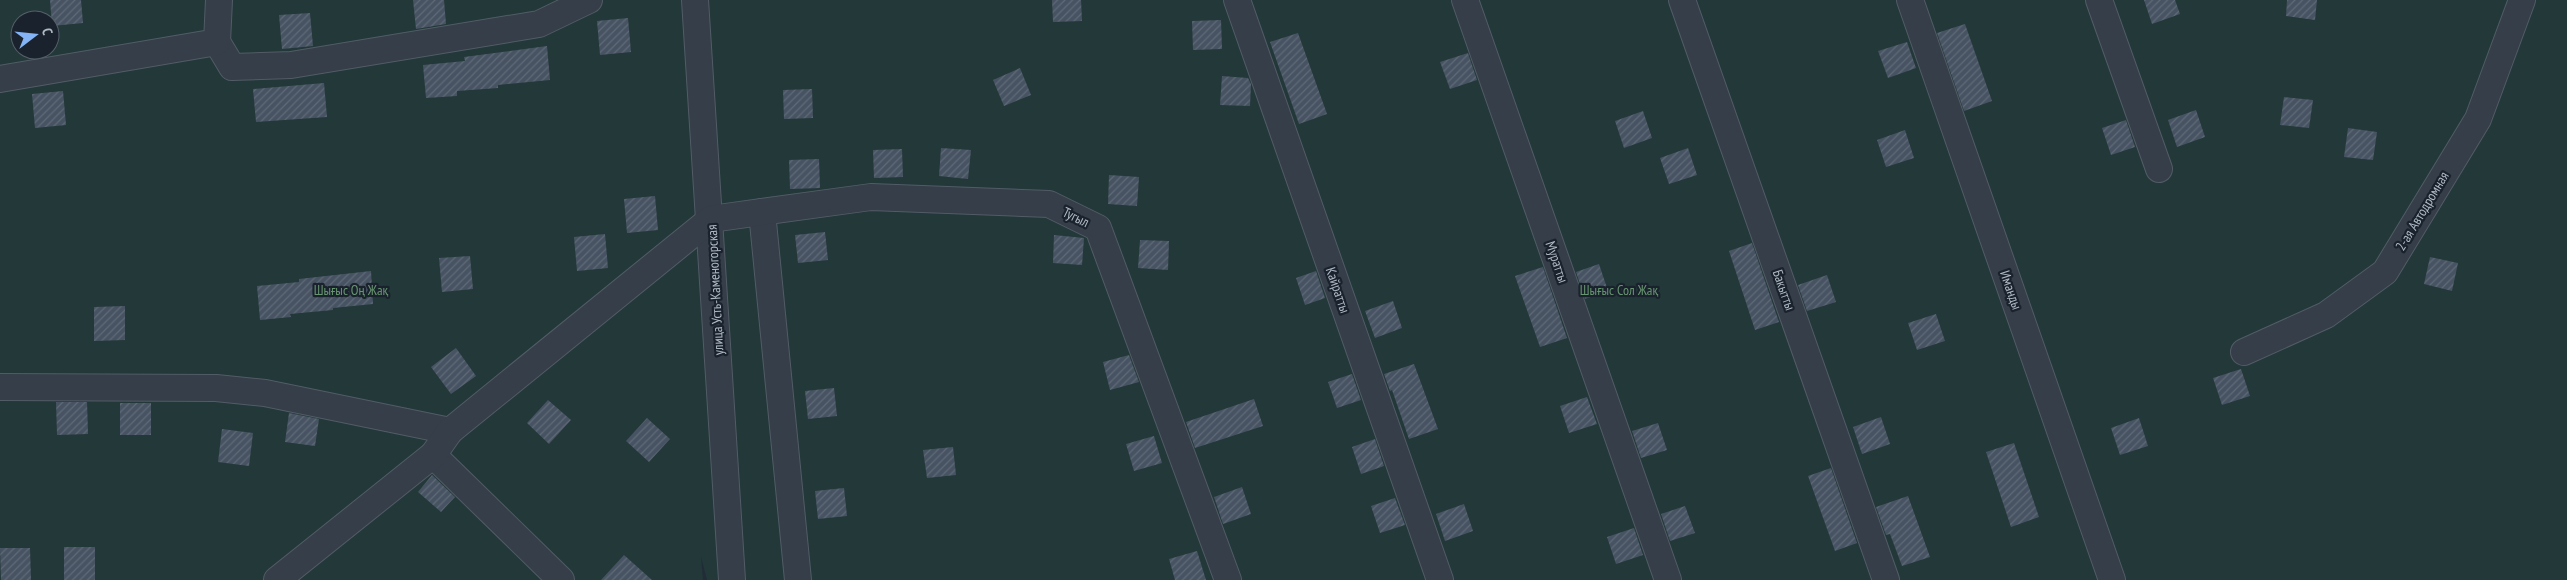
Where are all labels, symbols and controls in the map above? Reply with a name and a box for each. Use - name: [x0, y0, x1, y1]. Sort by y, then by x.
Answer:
- north arrow: [10, 10, 60, 60]
- text: С: [38, 26, 57, 38]
- street label: 2-ая Автодромная: [2391, 168, 2453, 254]
- street label: Тугыл: [1060, 203, 1092, 231]
- street label: улица Усть-Каменогорская: [703, 224, 727, 356]
- street label: Муратты: [1542, 239, 1572, 285]
- street label: Кайратты: [1322, 265, 1354, 315]
- street label: Бакытты: [1769, 267, 1799, 313]
- street label: Иманды: [1996, 268, 2026, 312]
- park label: Шығыс Оң Жақ: [314, 281, 388, 299]
- park label: Шығыс Сол Жақ: [1580, 281, 1658, 299]

